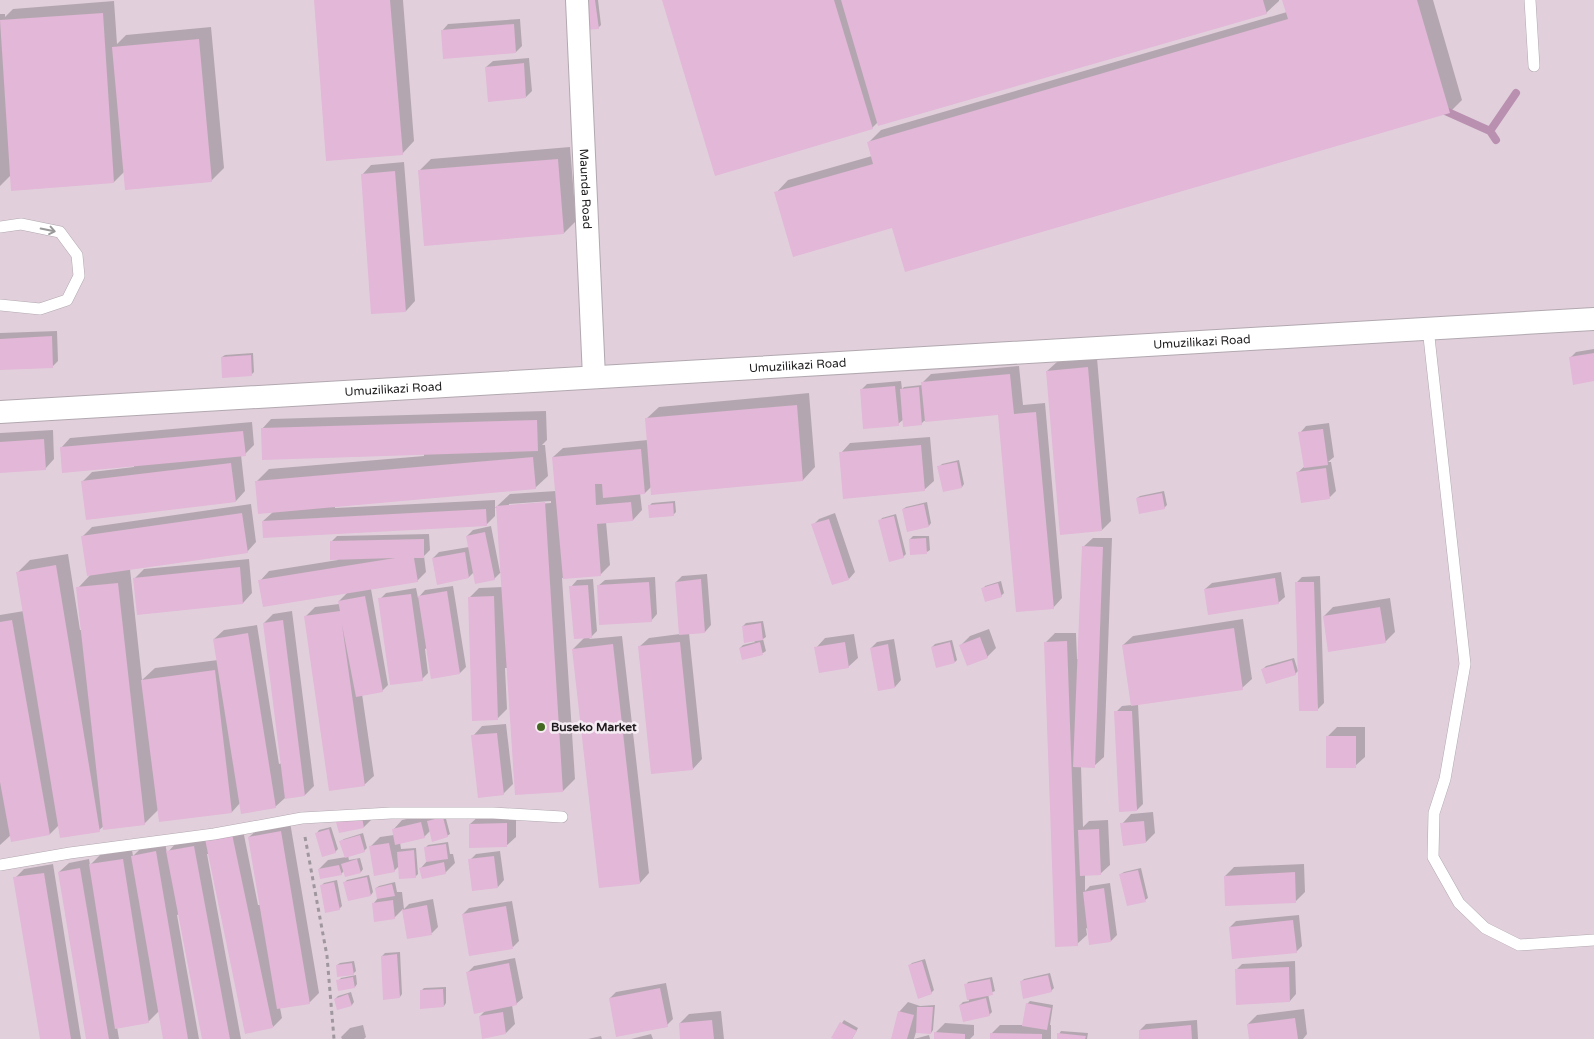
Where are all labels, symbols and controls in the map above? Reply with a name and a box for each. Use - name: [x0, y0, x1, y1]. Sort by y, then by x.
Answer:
- street label: Maunda Road: [577, 148, 594, 229]
- one-way arrow: [40, 225, 56, 235]
- street label: Umuzilikazi Road: [1153, 332, 1251, 352]
- street label: Umuzilikazi Road: [749, 356, 847, 375]
- street label: Umuzilikazi Road: [344, 379, 442, 399]
- place label: Buseko Market: [551, 720, 637, 734]
- marker: Buseko Market: [535, 721, 547, 733]

